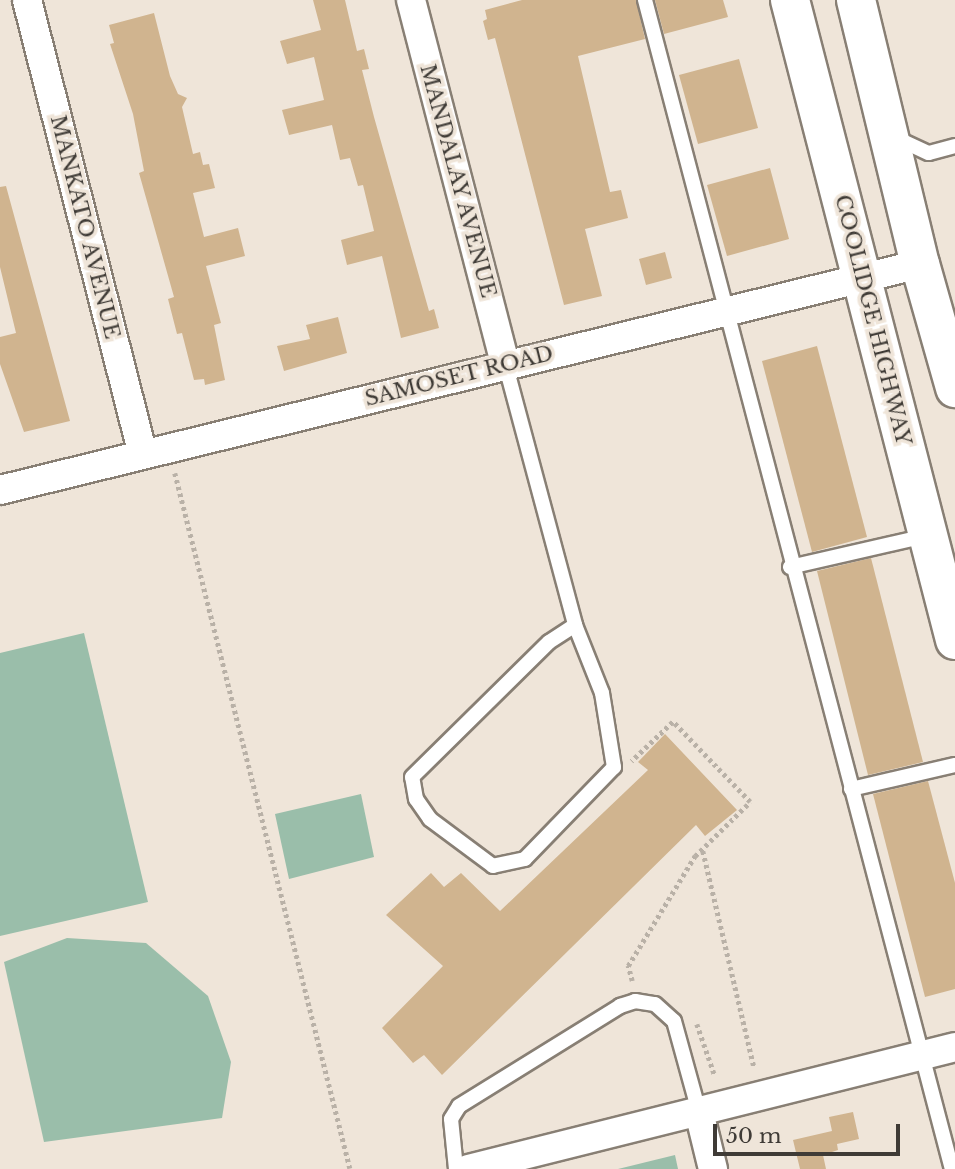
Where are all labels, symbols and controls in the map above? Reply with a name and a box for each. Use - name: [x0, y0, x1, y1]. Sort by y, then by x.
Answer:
- street label: MANDALAY AVENUE: [414, 61, 502, 301]
- street label: MANKATO AVENUE: [45, 112, 125, 342]
- street label: COOLIDGE HIGHWAY: [830, 192, 916, 448]
- street label: SAMOSET ROAD: [362, 340, 556, 412]
- scale bar: [717, 1110, 904, 1154]
- text: 50 m: [726, 1123, 781, 1149]

